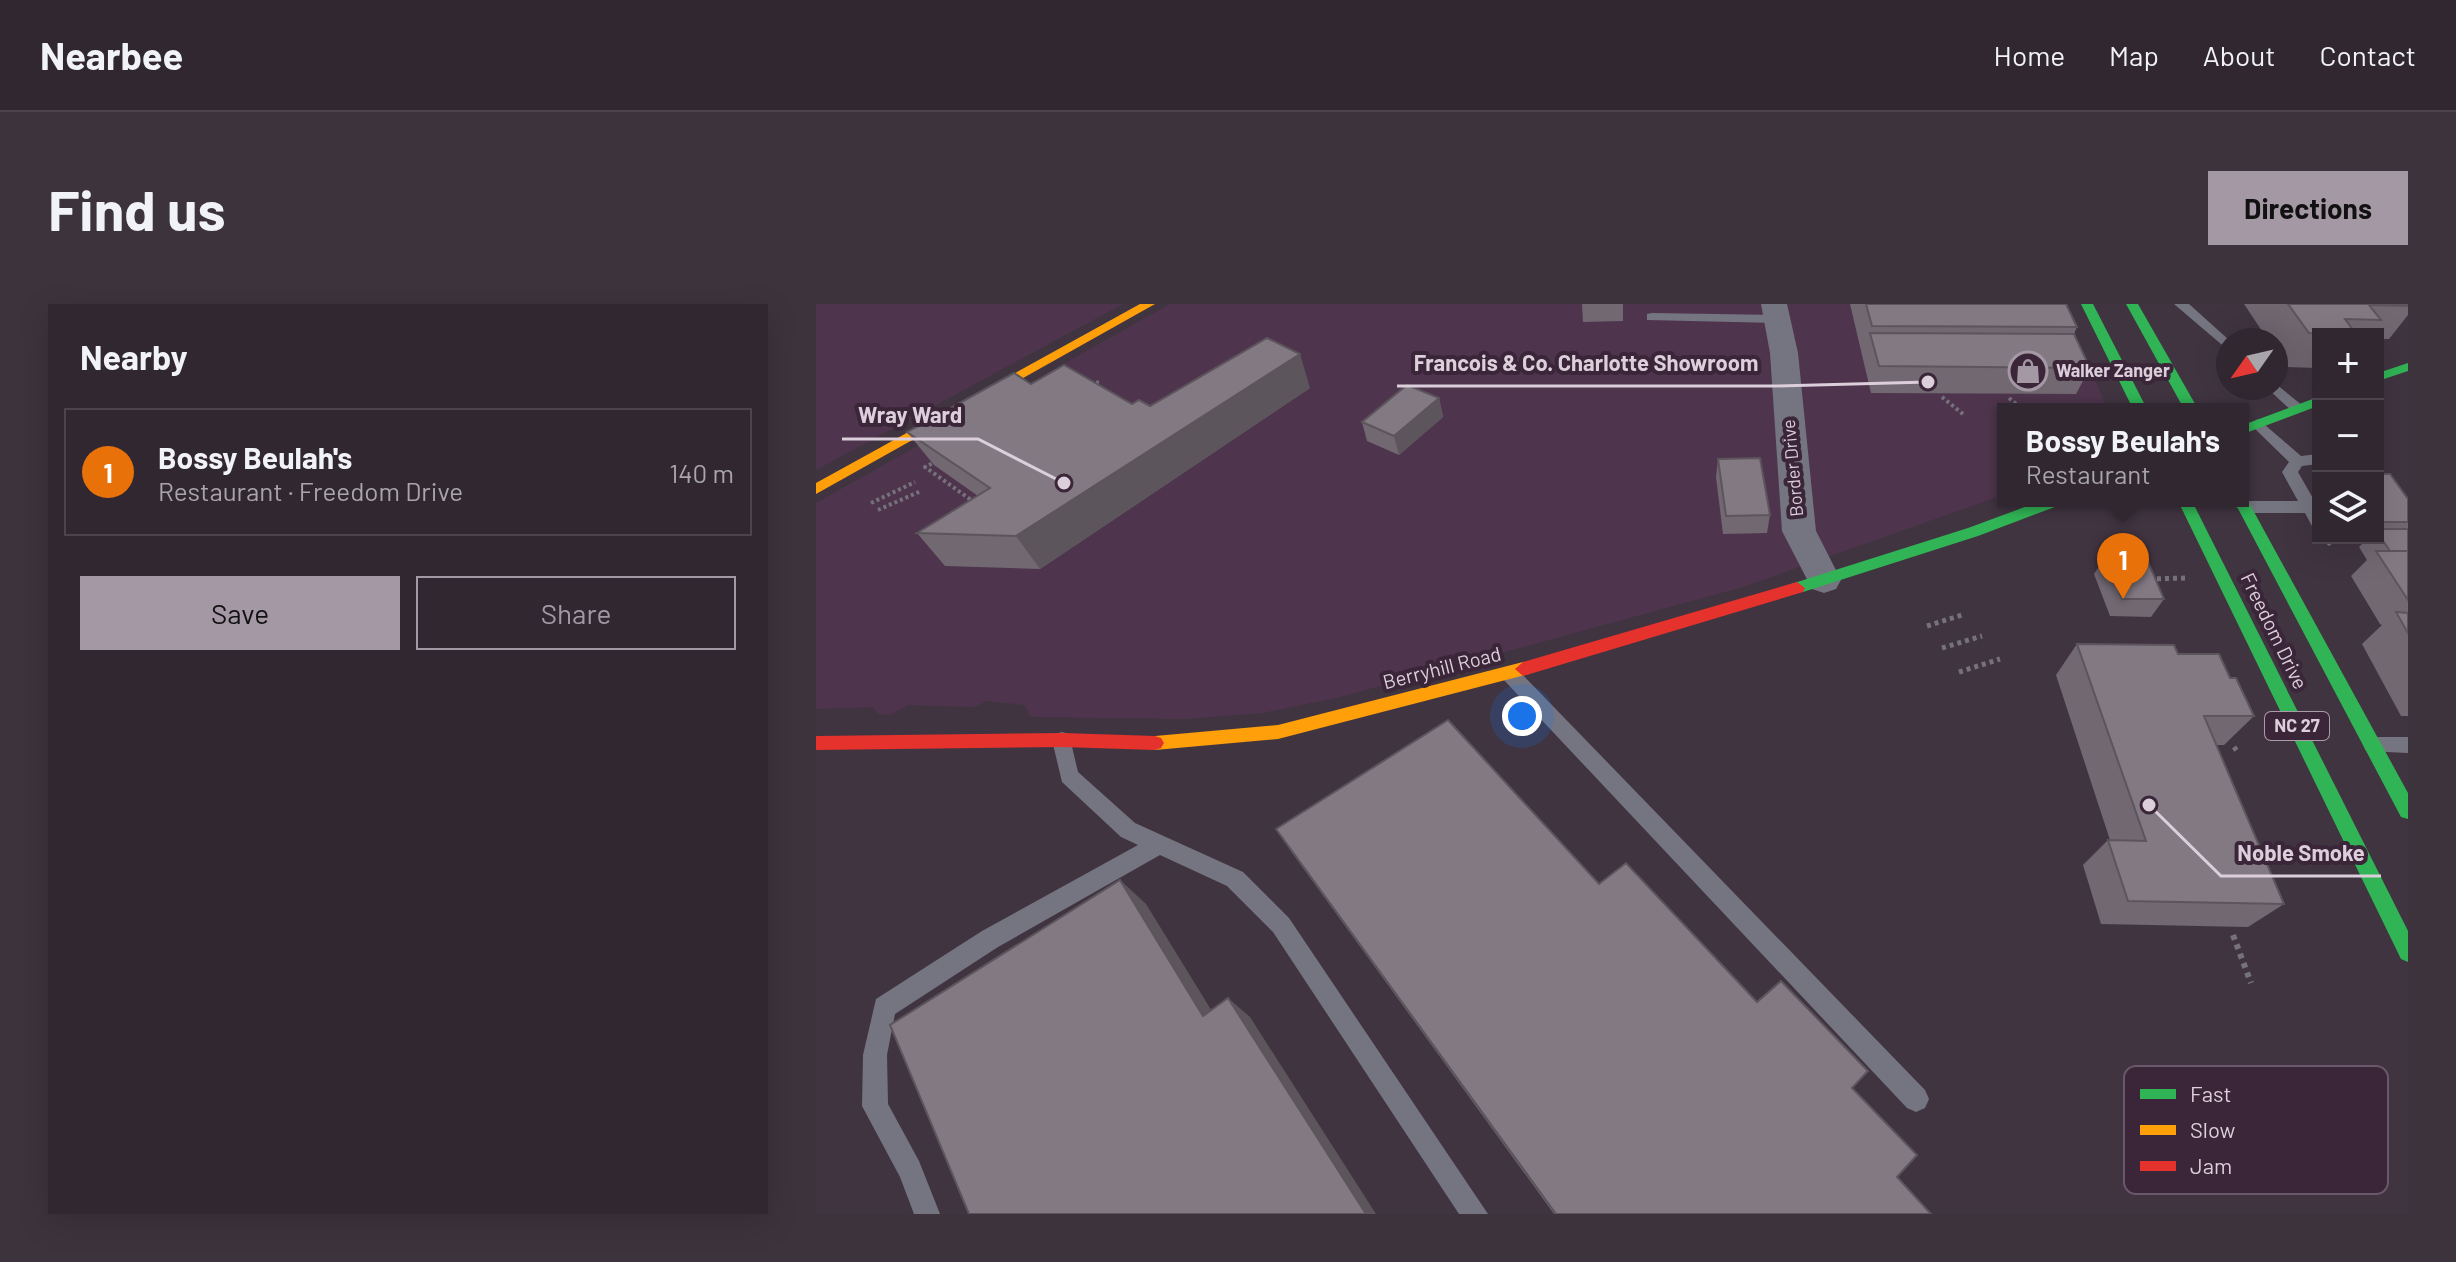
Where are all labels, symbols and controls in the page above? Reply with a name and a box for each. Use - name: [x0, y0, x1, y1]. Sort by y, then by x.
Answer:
- text: Nearbee: [40, 32, 183, 78]
- text: Home: [1994, 38, 2065, 72]
- text: Map: [2109, 38, 2159, 72]
- text: About: [2203, 38, 2275, 72]
- text: Contact: [2319, 38, 2416, 72]
- button: Directions: [2208, 171, 2408, 245]
- text: Find us: [48, 175, 226, 242]
- north arrow: [2216, 328, 2288, 400]
- map controls: [2312, 328, 2384, 544]
- button: +: [2312, 328, 2384, 400]
- text: Nearby: [80, 336, 188, 377]
- callout: Francois & Co. Charlotte Showroom: [1397, 340, 1774, 386]
- text: Francois & Co. Charlotte Showroom: [1414, 349, 1758, 375]
- shop icon: Walker Zanger: [2007, 350, 2049, 392]
- place label: Walker Zanger: [2056, 359, 2170, 381]
- callout: Wray Ward: [842, 393, 978, 439]
- button: −: [2312, 400, 2384, 472]
- text: Wray Ward: [858, 401, 962, 427]
- popup: [1997, 403, 2249, 507]
- street label: Border Drive: [1777, 419, 1807, 517]
- text: Bossy Beulah's: [2026, 422, 2220, 458]
- text: Bossy Beulah's: [158, 439, 352, 475]
- text: 1: [103, 457, 113, 488]
- text: 140 m: [669, 457, 734, 488]
- text: Restaurant: [2026, 458, 2151, 489]
- button: layers: [2312, 472, 2384, 544]
- text: Restaurant · Freedom Drive: [158, 475, 463, 506]
- pin: 1: [2097, 533, 2149, 599]
- street label: Freedom Drive: [2236, 568, 2313, 693]
- button: Save: [80, 576, 400, 650]
- button: Share: [416, 576, 736, 650]
- street label: Berryhill Road: [1380, 641, 1503, 693]
- your location: [1502, 696, 1542, 736]
- road number: NC 27: [2265, 712, 2329, 740]
- callout: Noble Smoke: [2221, 830, 2381, 876]
- text: Noble Smoke: [2237, 839, 2365, 865]
- legend: [2124, 1066, 2388, 1194]
- text: Fast: [2190, 1080, 2232, 1106]
- text: Slow: [2190, 1116, 2235, 1142]
- text: Jam: [2190, 1152, 2232, 1178]

